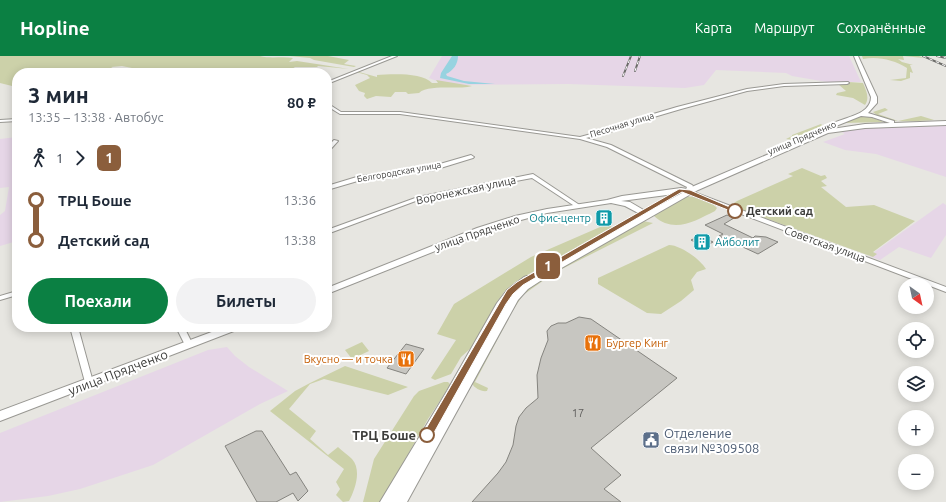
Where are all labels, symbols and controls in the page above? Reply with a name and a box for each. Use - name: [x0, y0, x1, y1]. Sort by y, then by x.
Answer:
- text: Hopline: [20, 17, 90, 39]
- text: Карта: [695, 20, 732, 36]
- text: Маршрут: [754, 20, 815, 36]
- text: Сохранённые: [837, 20, 926, 36]
- text: 3 мин: [28, 82, 89, 107]
- text: 80 ₽: [287, 94, 316, 111]
- text: 13:35 – 13:38 · Автобус: [28, 110, 164, 124]
- street label: Песочная улица: [589, 110, 655, 140]
- street label: улица Прядченко: [766, 119, 838, 157]
- icon: walk: [28, 147, 50, 169]
- icon: forward: [69, 147, 91, 169]
- text: 1: [105, 150, 113, 166]
- text: 1: [56, 151, 63, 165]
- street label: Белгородская улица: [356, 160, 442, 184]
- street label: Воронежская улица: [415, 174, 517, 206]
- text: ТРЦ Боше: [58, 192, 132, 209]
- text: 13:36: [283, 193, 316, 207]
- marker: Детский сад: [727, 203, 743, 219]
- place label: Детский сад: [746, 205, 813, 217]
- building icon: Офис-центр: [594, 208, 614, 228]
- place label: Офис-центр: [529, 212, 591, 224]
- street label: улица Прядченко: [433, 213, 521, 253]
- street label: Советская улица: [783, 224, 867, 264]
- text: Детский сад: [58, 232, 149, 249]
- building icon: Айболит: [692, 232, 712, 252]
- text: 13:38: [283, 233, 316, 247]
- place label: Айболит: [715, 236, 759, 248]
- line badge: 1: [535, 253, 561, 279]
- text: 1: [544, 258, 552, 274]
- button: Поехали: [28, 278, 168, 324]
- button: Билеты: [176, 278, 316, 324]
- north arrow: [898, 278, 934, 314]
- map controls: [898, 278, 934, 490]
- button: locate: [898, 322, 934, 358]
- restaurant icon: Бургер Кинг: [583, 333, 603, 353]
- place label: Бургер Кинг: [606, 337, 669, 349]
- street label: улица Прядченко: [66, 347, 170, 397]
- restaurant icon: Вкусно — и точка: [396, 349, 416, 369]
- place label: Вкусно — и точка: [304, 353, 393, 365]
- button: layers: [898, 366, 934, 402]
- house number: 17: [572, 407, 584, 419]
- button: +: [898, 410, 934, 446]
- place label: Отделение связи №309508: [664, 426, 759, 455]
- marker: ТРЦ Боше: [419, 427, 435, 443]
- place label: ТРЦ Боше: [352, 428, 416, 442]
- public building icon: Отделение связи №309508: [641, 430, 661, 450]
- button: −: [898, 454, 934, 490]

